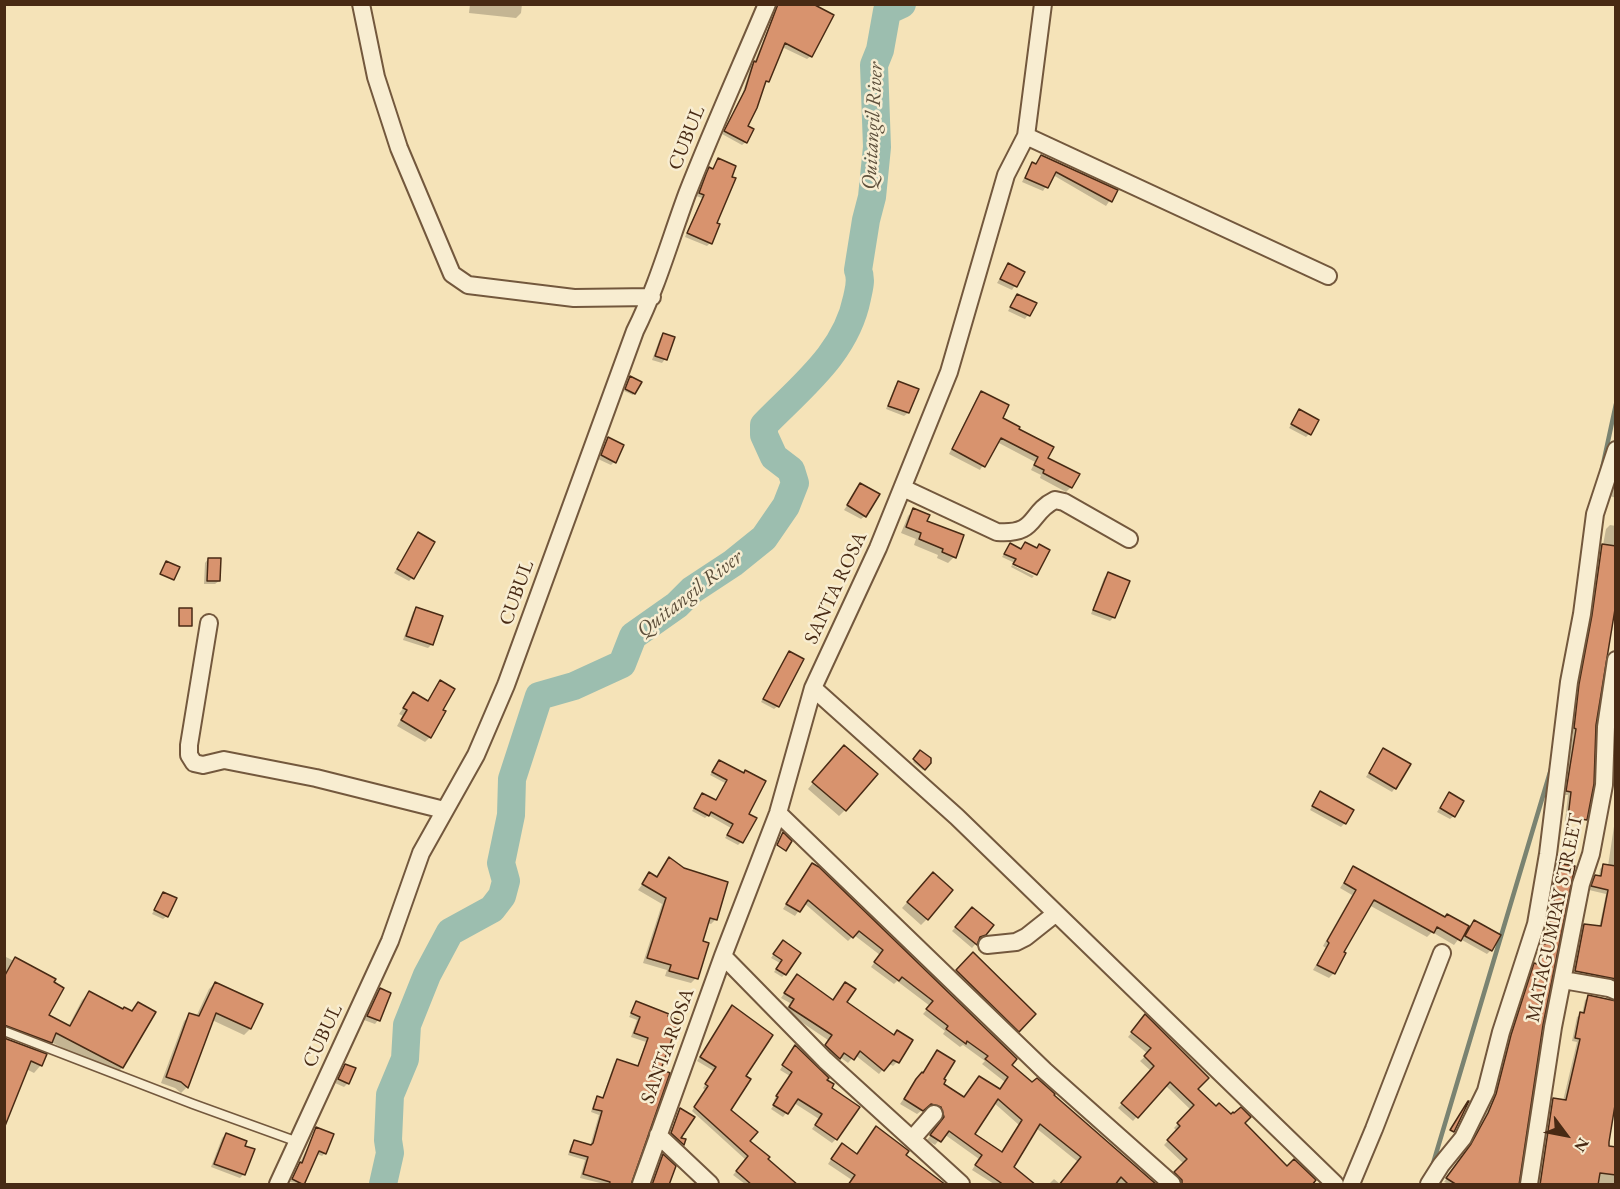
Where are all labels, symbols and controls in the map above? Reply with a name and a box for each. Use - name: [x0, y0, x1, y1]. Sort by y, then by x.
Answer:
- water label: Quitangil River: [857, 62, 889, 190]
- street label: CUBUL: [663, 102, 711, 174]
- street label: SANTA ROSA: [800, 528, 872, 648]
- water label: Quitangil River: [632, 545, 748, 643]
- street label: CUBUL: [494, 557, 540, 629]
- street label: MATAGUMPAY STREET: [1521, 812, 1589, 1024]
- street label: SANTA ROSA: [636, 985, 700, 1107]
- street label: CUBUL: [298, 1001, 348, 1071]
- north arrow: [1536, 1105, 1596, 1165]
- text: N: [1569, 1134, 1594, 1156]

